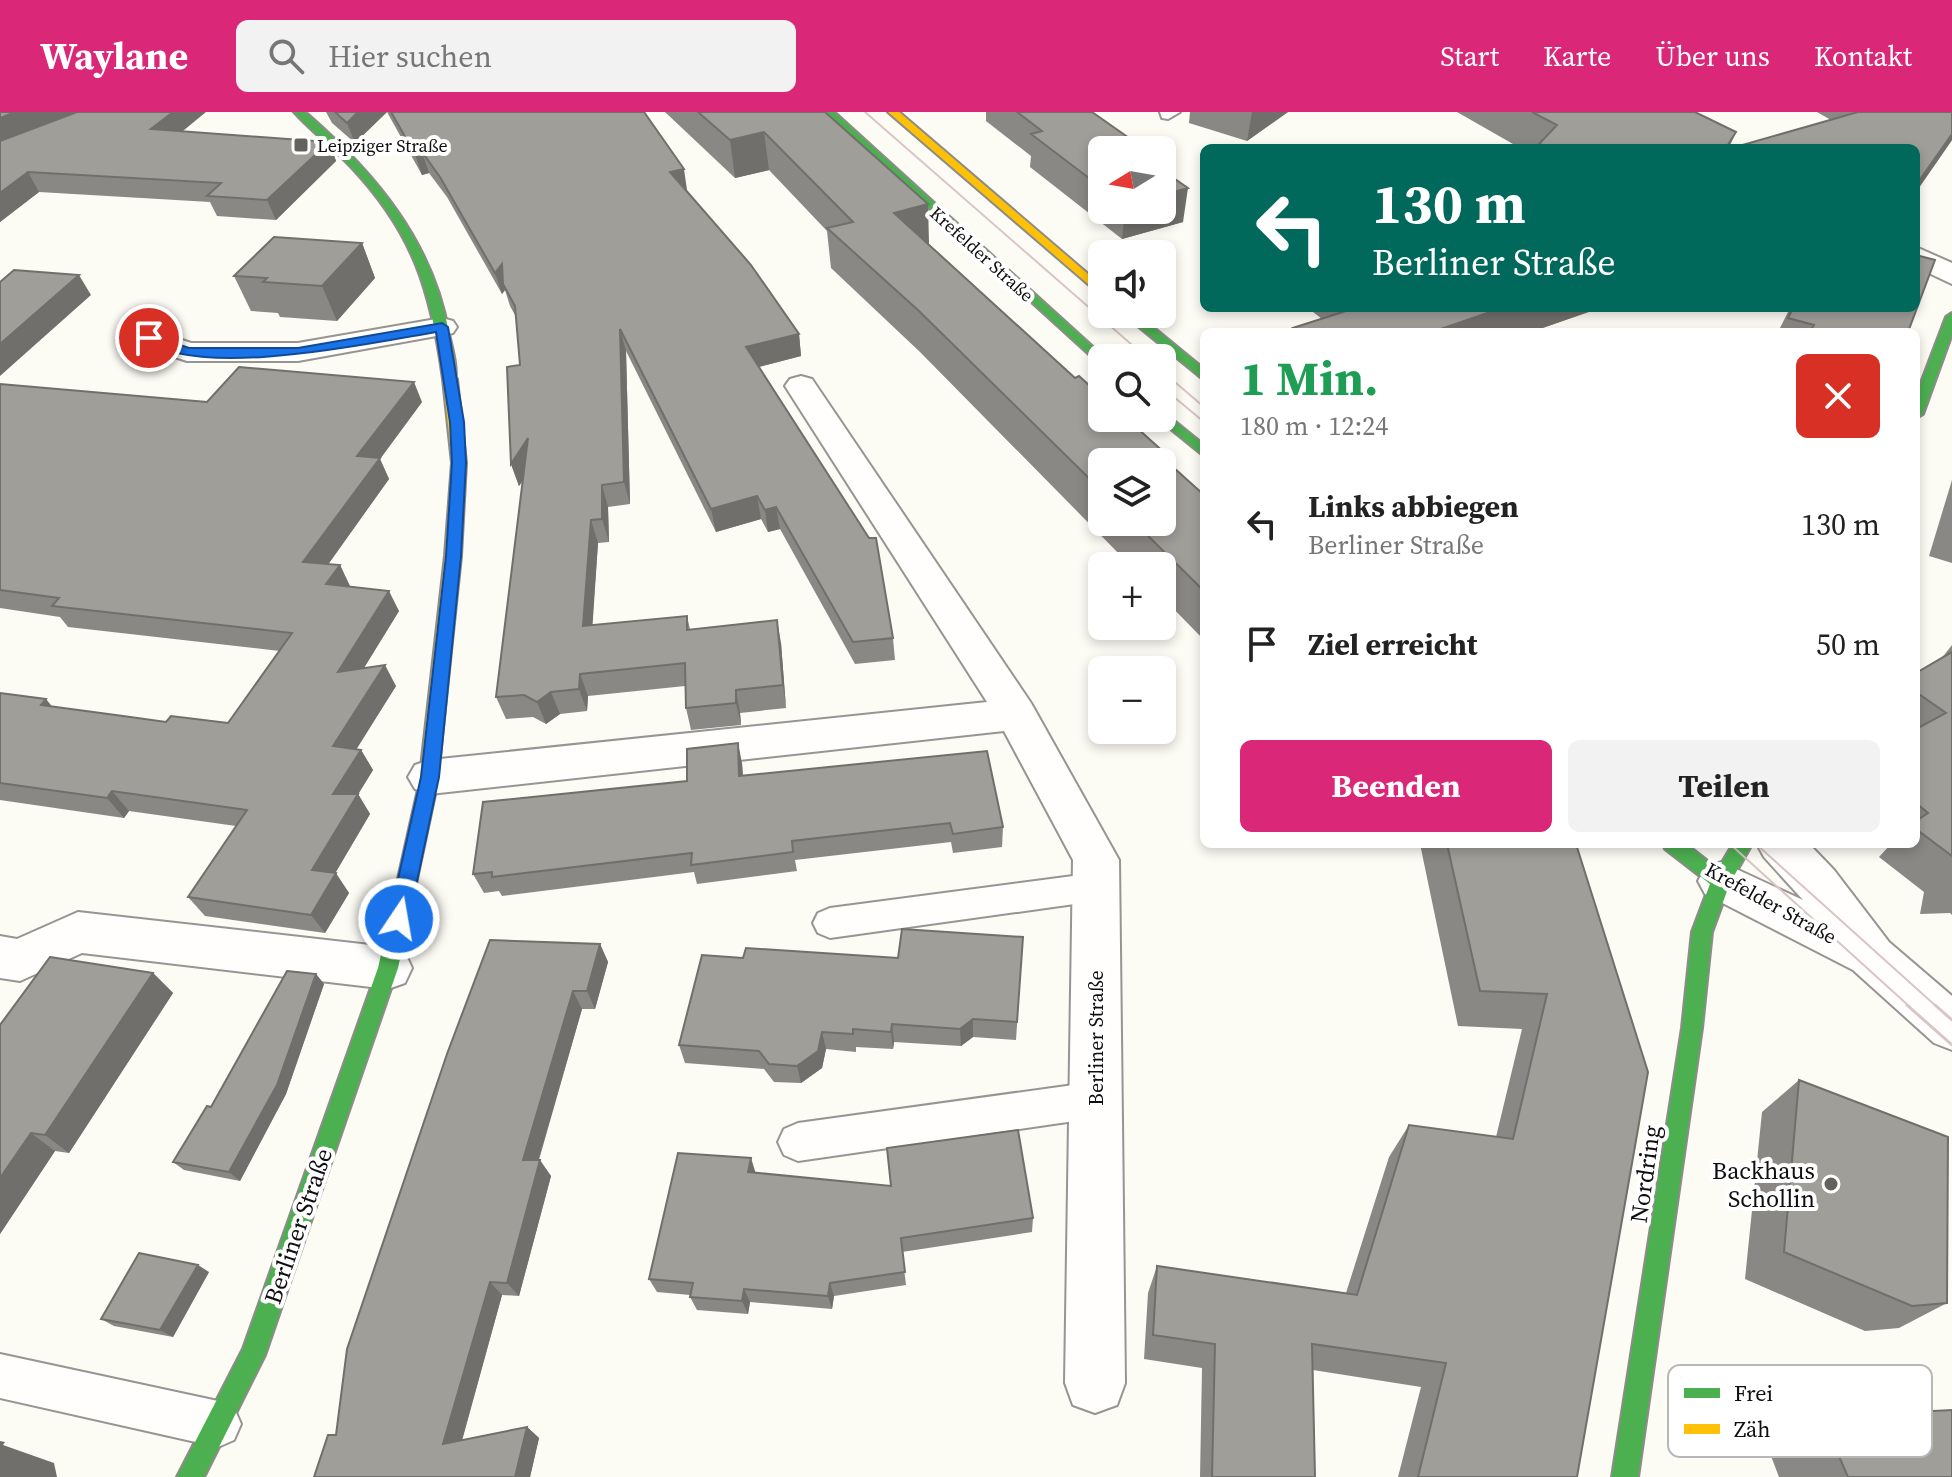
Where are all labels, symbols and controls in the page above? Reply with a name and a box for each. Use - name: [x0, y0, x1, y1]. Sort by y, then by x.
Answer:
- search box: [236, 20, 796, 92]
- text: Waylane: [40, 30, 188, 82]
- icon: search: [264, 34, 308, 78]
- text: Hier suchen: [328, 36, 492, 77]
- text: Start: [1440, 37, 1499, 75]
- text: Karte: [1543, 37, 1611, 75]
- text: Über uns: [1655, 37, 1770, 75]
- text: Kontakt: [1814, 37, 1912, 75]
- place label: Leipziger Straße: [317, 133, 448, 158]
- marker: Leipziger Straße: [292, 136, 310, 154]
- north arrow: [1088, 136, 1176, 224]
- map controls: [1088, 136, 1176, 744]
- text: 130 m: [1372, 165, 1526, 242]
- icon: left: [1240, 176, 1344, 280]
- street label: Krefelder Straße: [925, 201, 1039, 307]
- text: Berliner Straße: [1372, 238, 1616, 287]
- button: sound: [1088, 240, 1176, 328]
- pin: [115, 304, 183, 372]
- icon: arrive: [127, 316, 171, 360]
- button: search: [1088, 344, 1176, 432]
- text: 1 Min.: [1240, 345, 1378, 411]
- button: close: [1796, 354, 1880, 438]
- text: 180 m · 12:24: [1240, 408, 1388, 444]
- button: layers: [1088, 448, 1176, 536]
- text: Links abbiegen: [1308, 486, 1519, 527]
- icon: left: [1240, 502, 1284, 546]
- text: 130 m: [1801, 504, 1880, 545]
- text: Berliner Straße: [1308, 527, 1484, 563]
- button: +: [1088, 552, 1176, 640]
- icon: arrive: [1240, 622, 1284, 666]
- text: Ziel erreicht: [1308, 624, 1477, 665]
- text: 50 m: [1816, 624, 1880, 665]
- button: −: [1088, 656, 1176, 744]
- button: Beenden: [1240, 740, 1552, 832]
- button: Teilen: [1568, 740, 1880, 832]
- street label: Krefelder Straße: [1700, 855, 1842, 951]
- position arrow: [357, 877, 441, 961]
- street label: Berliner Straße: [1082, 970, 1110, 1106]
- street label: Nordring: [1622, 1123, 1668, 1225]
- street label: Berliner Straße: [256, 1144, 340, 1308]
- place label: Backhaus Schollin: [1712, 1154, 1815, 1215]
- marker: Backhaus Schollin: [1822, 1175, 1840, 1193]
- legend: [1668, 1365, 1932, 1457]
- text: Frei: [1734, 1378, 1773, 1408]
- text: Zäh: [1734, 1414, 1771, 1444]

